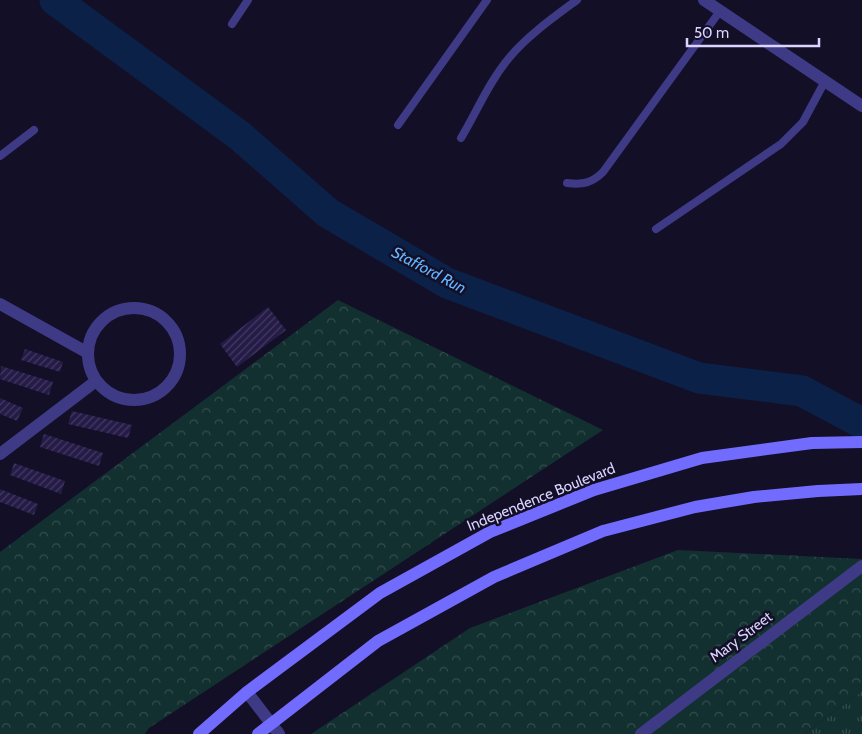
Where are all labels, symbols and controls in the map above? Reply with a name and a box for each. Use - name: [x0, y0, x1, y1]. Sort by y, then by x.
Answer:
- scale bar: [687, 15, 820, 47]
- text: 50 m: [694, 24, 729, 42]
- water label: Stafford Run: [389, 243, 469, 297]
- street label: Independence Boulevard: [464, 459, 618, 535]
- street label: Mary Street: [706, 608, 776, 666]

